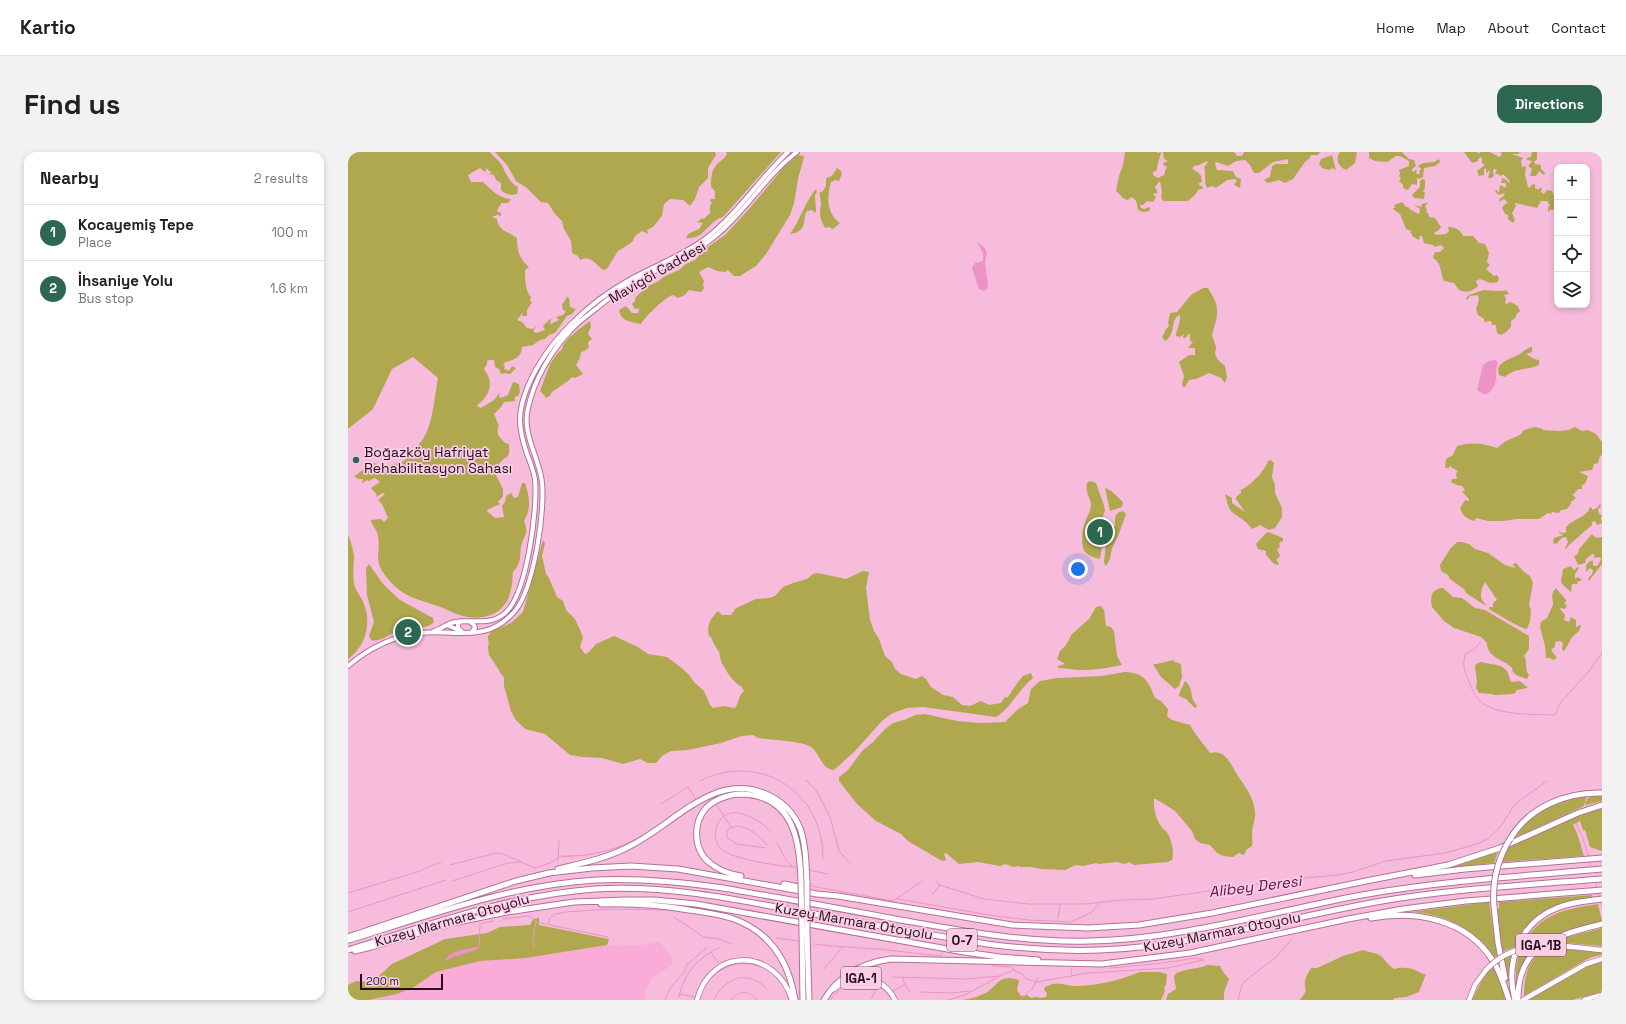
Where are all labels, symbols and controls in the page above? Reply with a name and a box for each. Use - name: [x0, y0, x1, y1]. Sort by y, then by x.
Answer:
- text: Kartio: [20, 15, 76, 40]
- text: Home: [1376, 19, 1414, 37]
- text: Map: [1436, 19, 1466, 37]
- text: About: [1488, 19, 1529, 37]
- text: Contact: [1551, 19, 1606, 37]
- button: Directions: [1497, 85, 1602, 123]
- text: Find us: [24, 86, 121, 122]
- map controls: [1554, 164, 1590, 308]
- button: +: [1554, 164, 1590, 200]
- text: Nearby: [40, 167, 99, 189]
- text: 2 results: [254, 170, 308, 187]
- button: −: [1554, 200, 1590, 236]
- text: Kocayemiş Tepe: [78, 215, 194, 234]
- text: 1: [50, 224, 56, 241]
- text: 100 m: [271, 224, 308, 241]
- text: Place: [78, 234, 112, 251]
- button: locate: [1554, 236, 1590, 272]
- street label: Mavigöl Caddesi: [605, 237, 709, 307]
- text: İhsaniye Yolu: [78, 271, 173, 290]
- button: layers: [1554, 272, 1590, 308]
- text: 2: [49, 280, 57, 297]
- text: 1.6 km: [270, 280, 308, 297]
- text: Bus stop: [78, 290, 134, 307]
- place label: Boğazköy Hafriyat Rehabilitasyon Sahası: [364, 443, 512, 477]
- marker: Boğazköy Hafriyat Rehabilitasyon Sahası: [351, 455, 361, 465]
- pin: 1: [1087, 517, 1113, 547]
- your location: [1068, 559, 1088, 579]
- pin: 2: [395, 617, 421, 647]
- water label: Alibey Deresi: [1208, 871, 1305, 901]
- street label: Kuzey Marmara Otoyolu: [373, 889, 531, 951]
- street label: Kuzey Marmara Otoyolu: [774, 898, 934, 944]
- street label: Kuzey Marmara Otoyolu: [1142, 908, 1302, 956]
- road number: O-7: [947, 929, 977, 951]
- road number: IGA-1B: [1516, 934, 1566, 956]
- road number: IGA-1: [841, 967, 881, 989]
- scale bar: [360, 972, 443, 991]
- text: 200 m: [366, 974, 399, 988]

